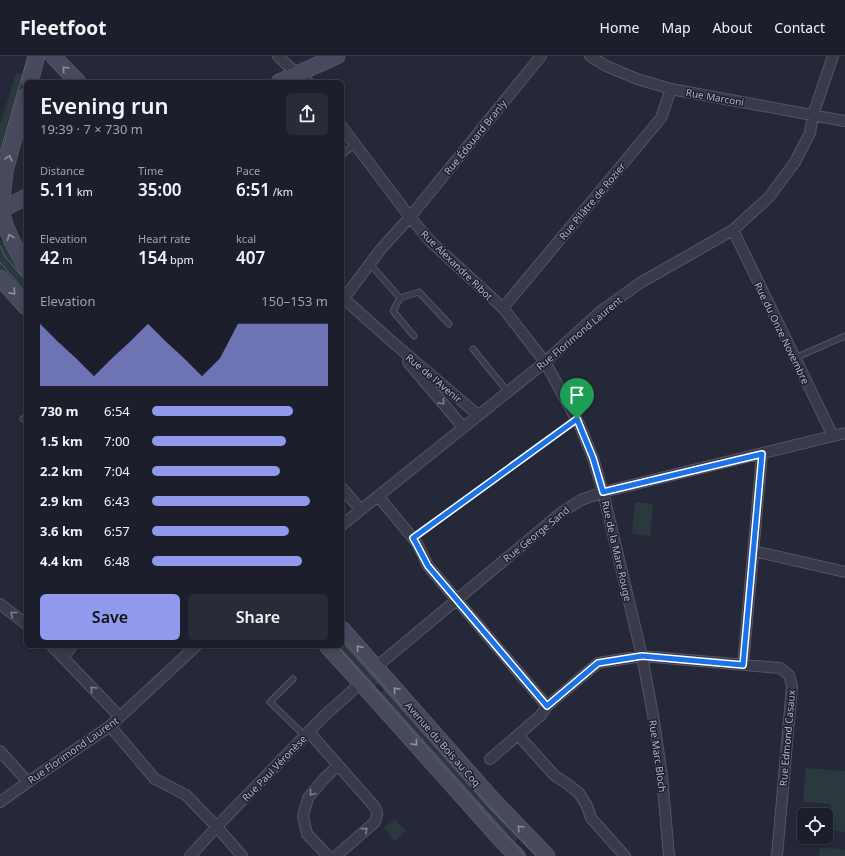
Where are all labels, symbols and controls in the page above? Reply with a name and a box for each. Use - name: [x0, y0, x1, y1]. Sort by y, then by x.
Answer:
- text: Fleetfoot: [20, 15, 106, 41]
- text: Home: [600, 18, 639, 37]
- text: Map: [661, 18, 691, 37]
- text: About: [713, 18, 752, 37]
- text: Contact: [774, 18, 825, 37]
- one-way arrow: [63, 66, 70, 74]
- street label: Rue Marconi: [685, 85, 745, 109]
- text: Evening run: [40, 90, 169, 120]
- button: share: [286, 93, 328, 135]
- street label: Rue Édouard Branly: [440, 96, 510, 177]
- text: 19:39 · 7 × 730 m: [40, 120, 143, 138]
- one-way arrow: [4, 154, 13, 161]
- street label: Rue Pilâtre de Rozier: [556, 159, 628, 243]
- text: Distance: [40, 163, 85, 178]
- text: Time: [138, 163, 163, 178]
- text: Pace: [236, 163, 260, 178]
- text: 5.11: [40, 178, 74, 201]
- text: 35:00: [138, 178, 182, 201]
- text: 6:51: [236, 178, 270, 201]
- text: km: [74, 184, 93, 199]
- text: /km: [270, 184, 293, 199]
- street label: Rue Alexandre Ribot: [418, 227, 496, 303]
- text: Elevation: [40, 231, 87, 246]
- text: Heart rate: [138, 231, 191, 246]
- text: kcal: [236, 231, 256, 246]
- one-way arrow: [7, 233, 15, 240]
- text: 42: [40, 246, 59, 269]
- text: 154: [138, 246, 167, 269]
- text: 407: [236, 246, 265, 269]
- text: m: [59, 252, 73, 267]
- text: bpm: [167, 252, 194, 267]
- street label: Rue du Onze Novembre: [751, 280, 813, 387]
- one-way arrow: [8, 288, 15, 295]
- text: Elevation: [40, 292, 96, 310]
- text: 150–153 m: [261, 292, 328, 310]
- street label: Rue Florimond Laurent: [533, 293, 625, 373]
- street label: Rue de l'Avenir: [403, 350, 465, 406]
- pin: [560, 378, 594, 419]
- icon: arrive: [566, 384, 588, 406]
- one-way arrow: [437, 397, 444, 405]
- text: 730 m: [40, 402, 78, 420]
- text: 6:54: [104, 402, 130, 420]
- text: 1.5 km: [40, 432, 83, 450]
- text: 7:00: [104, 432, 130, 450]
- text: 2.2 km: [40, 462, 83, 480]
- text: 7:04: [104, 462, 130, 480]
- text: 2.9 km: [40, 492, 83, 510]
- text: 6:43: [104, 492, 130, 510]
- street label: Rue de la Mare Rouge: [599, 499, 635, 603]
- street label: Rue George Sand: [500, 503, 572, 565]
- text: 3.6 km: [40, 522, 83, 540]
- text: 6:57: [104, 522, 130, 540]
- text: 4.4 km: [40, 552, 83, 570]
- text: 6:48: [104, 552, 130, 570]
- button: Save: [40, 594, 180, 640]
- button: Share: [188, 594, 328, 640]
- one-way arrow: [10, 611, 17, 619]
- one-way arrow: [356, 645, 363, 653]
- one-way arrow: [90, 686, 98, 694]
- one-way arrow: [393, 687, 400, 694]
- street label: Rue Edmond Casaux: [776, 689, 798, 787]
- street label: Avenue du Bois au Coq: [402, 699, 484, 789]
- street label: Rue Florimond Laurent: [25, 713, 122, 787]
- street label: Rue Marc Bloch: [646, 719, 670, 793]
- street label: Rue Paul Véronèse: [239, 731, 310, 804]
- one-way arrow: [410, 739, 417, 746]
- one-way arrow: [310, 789, 317, 796]
- map controls: [797, 808, 833, 844]
- button: locate: [797, 808, 833, 844]
- one-way arrow: [517, 825, 525, 833]
- one-way arrow: [360, 827, 368, 835]

